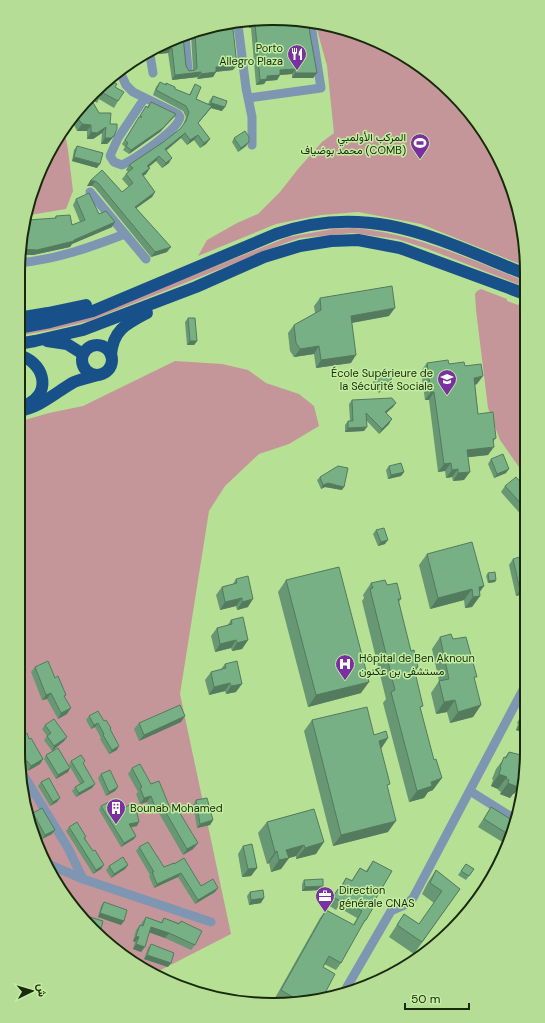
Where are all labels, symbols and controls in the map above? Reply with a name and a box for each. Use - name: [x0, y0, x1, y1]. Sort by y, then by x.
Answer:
- place label: Porto Allegro Plaza: [219, 41, 283, 68]
- restaurant icon: Porto Allegro Plaza: [286, 43, 308, 71]
- place label: المركب الأولمبي محمد بوضياف (COMB): [300, 130, 406, 157]
- sports icon: المركب الأولمبي محمد بوضياف (COMB): [409, 132, 431, 160]
- place label: École Supérieure de la Sécurité Sociale: [331, 366, 433, 393]
- school or university icon: École Supérieure de la Sécurité Sociale: [436, 368, 458, 396]
- place label: Hôpital de Ben Aknoun مستشفى بن عكنون: [359, 651, 475, 678]
- hospital icon: Hôpital de Ben Aknoun مستشفى بن عكنون: [334, 653, 356, 681]
- building icon: Bounab Mohamed: [105, 797, 127, 825]
- place label: Bounab Mohamed: [130, 801, 223, 815]
- place label: Direction générale CNAS: [339, 883, 415, 910]
- office icon: Direction générale CNAS: [314, 885, 336, 913]
- north arrow: [12, 971, 52, 1011]
- text: ش: [34, 983, 50, 997]
- scale bar: [405, 985, 469, 1011]
- text: 50 m: [411, 991, 440, 1007]

